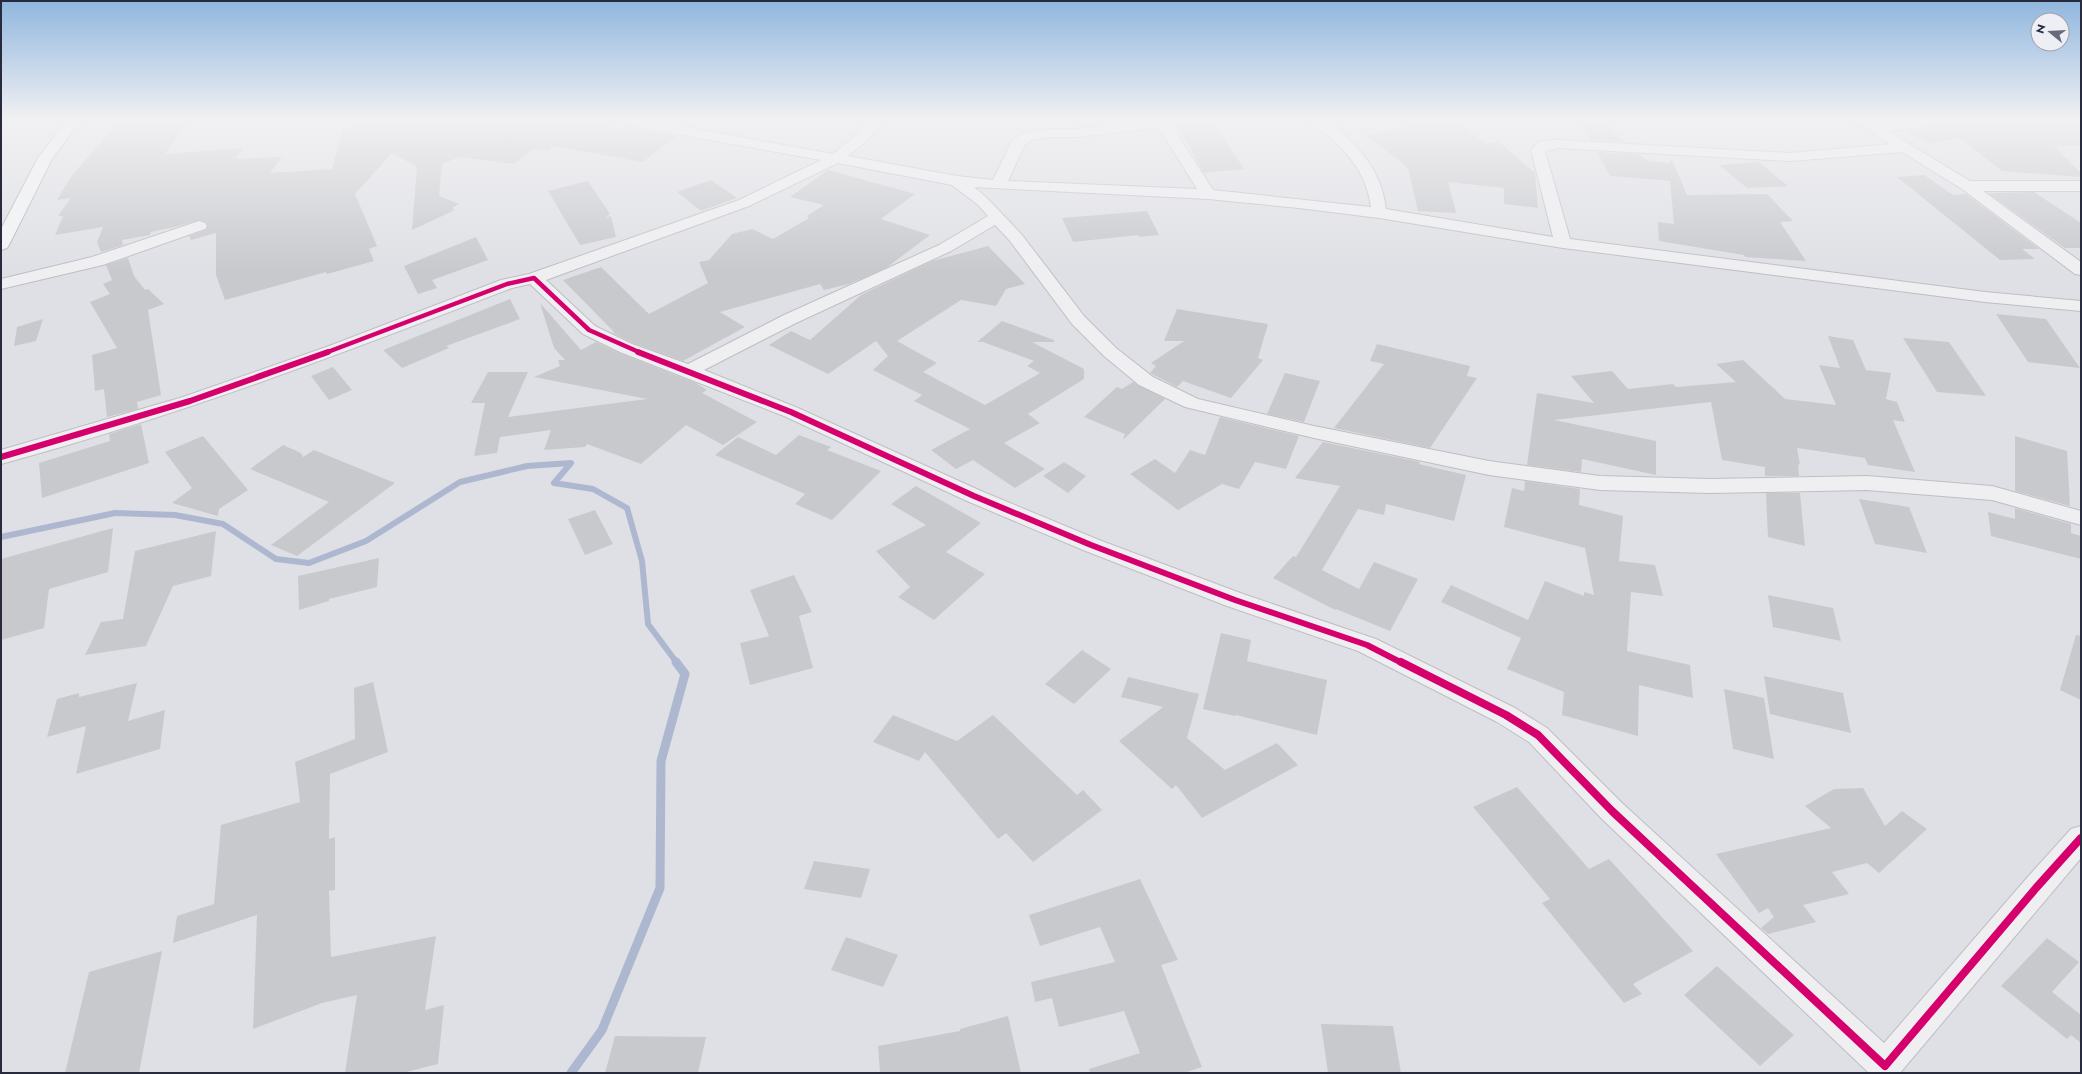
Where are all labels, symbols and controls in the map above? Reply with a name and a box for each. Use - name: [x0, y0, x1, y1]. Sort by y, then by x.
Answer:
- north arrow: [2030, 12, 2070, 52]
- text: N: [2032, 22, 2049, 36]

